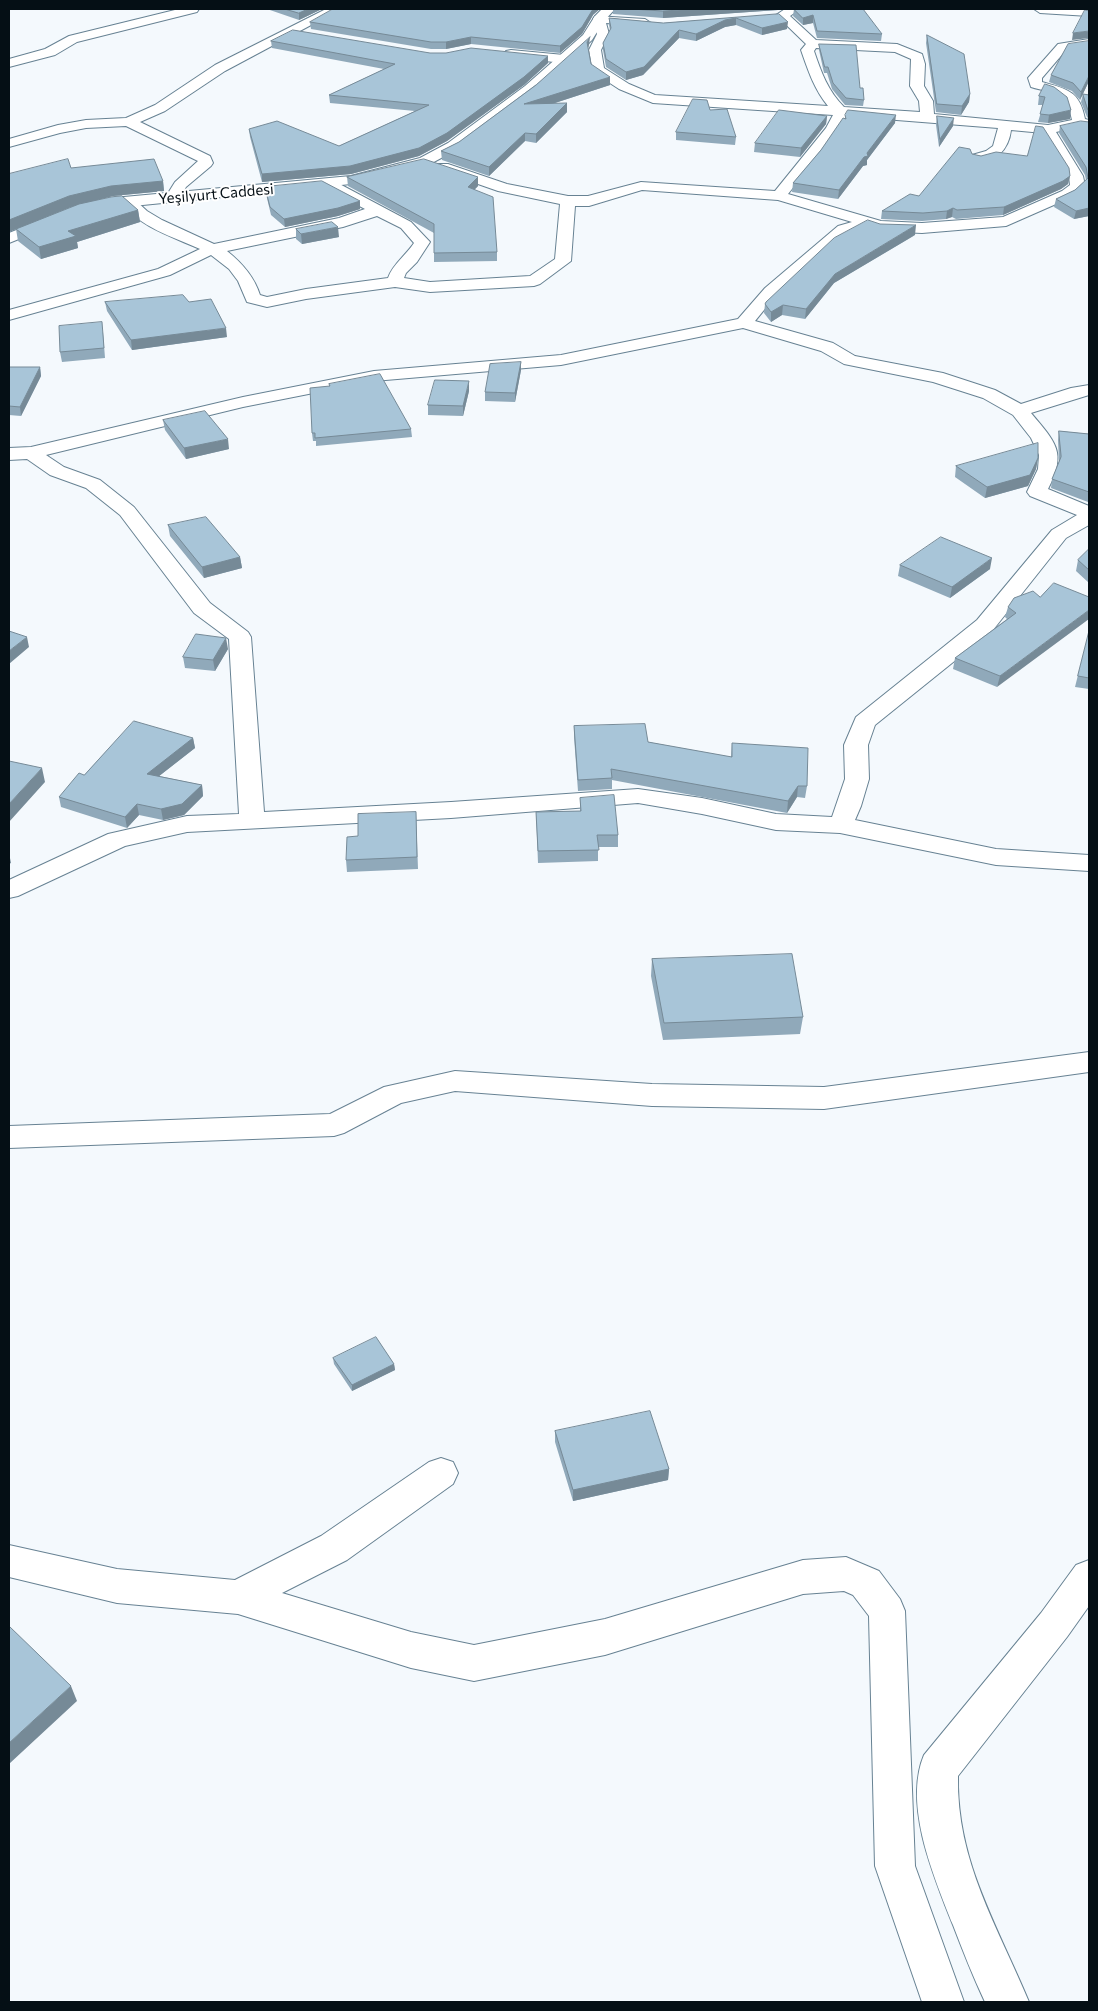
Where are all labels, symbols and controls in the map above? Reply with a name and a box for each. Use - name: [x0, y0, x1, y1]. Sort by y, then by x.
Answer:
- street label: Yeşilyurt Caddesi: [157, 180, 275, 208]

